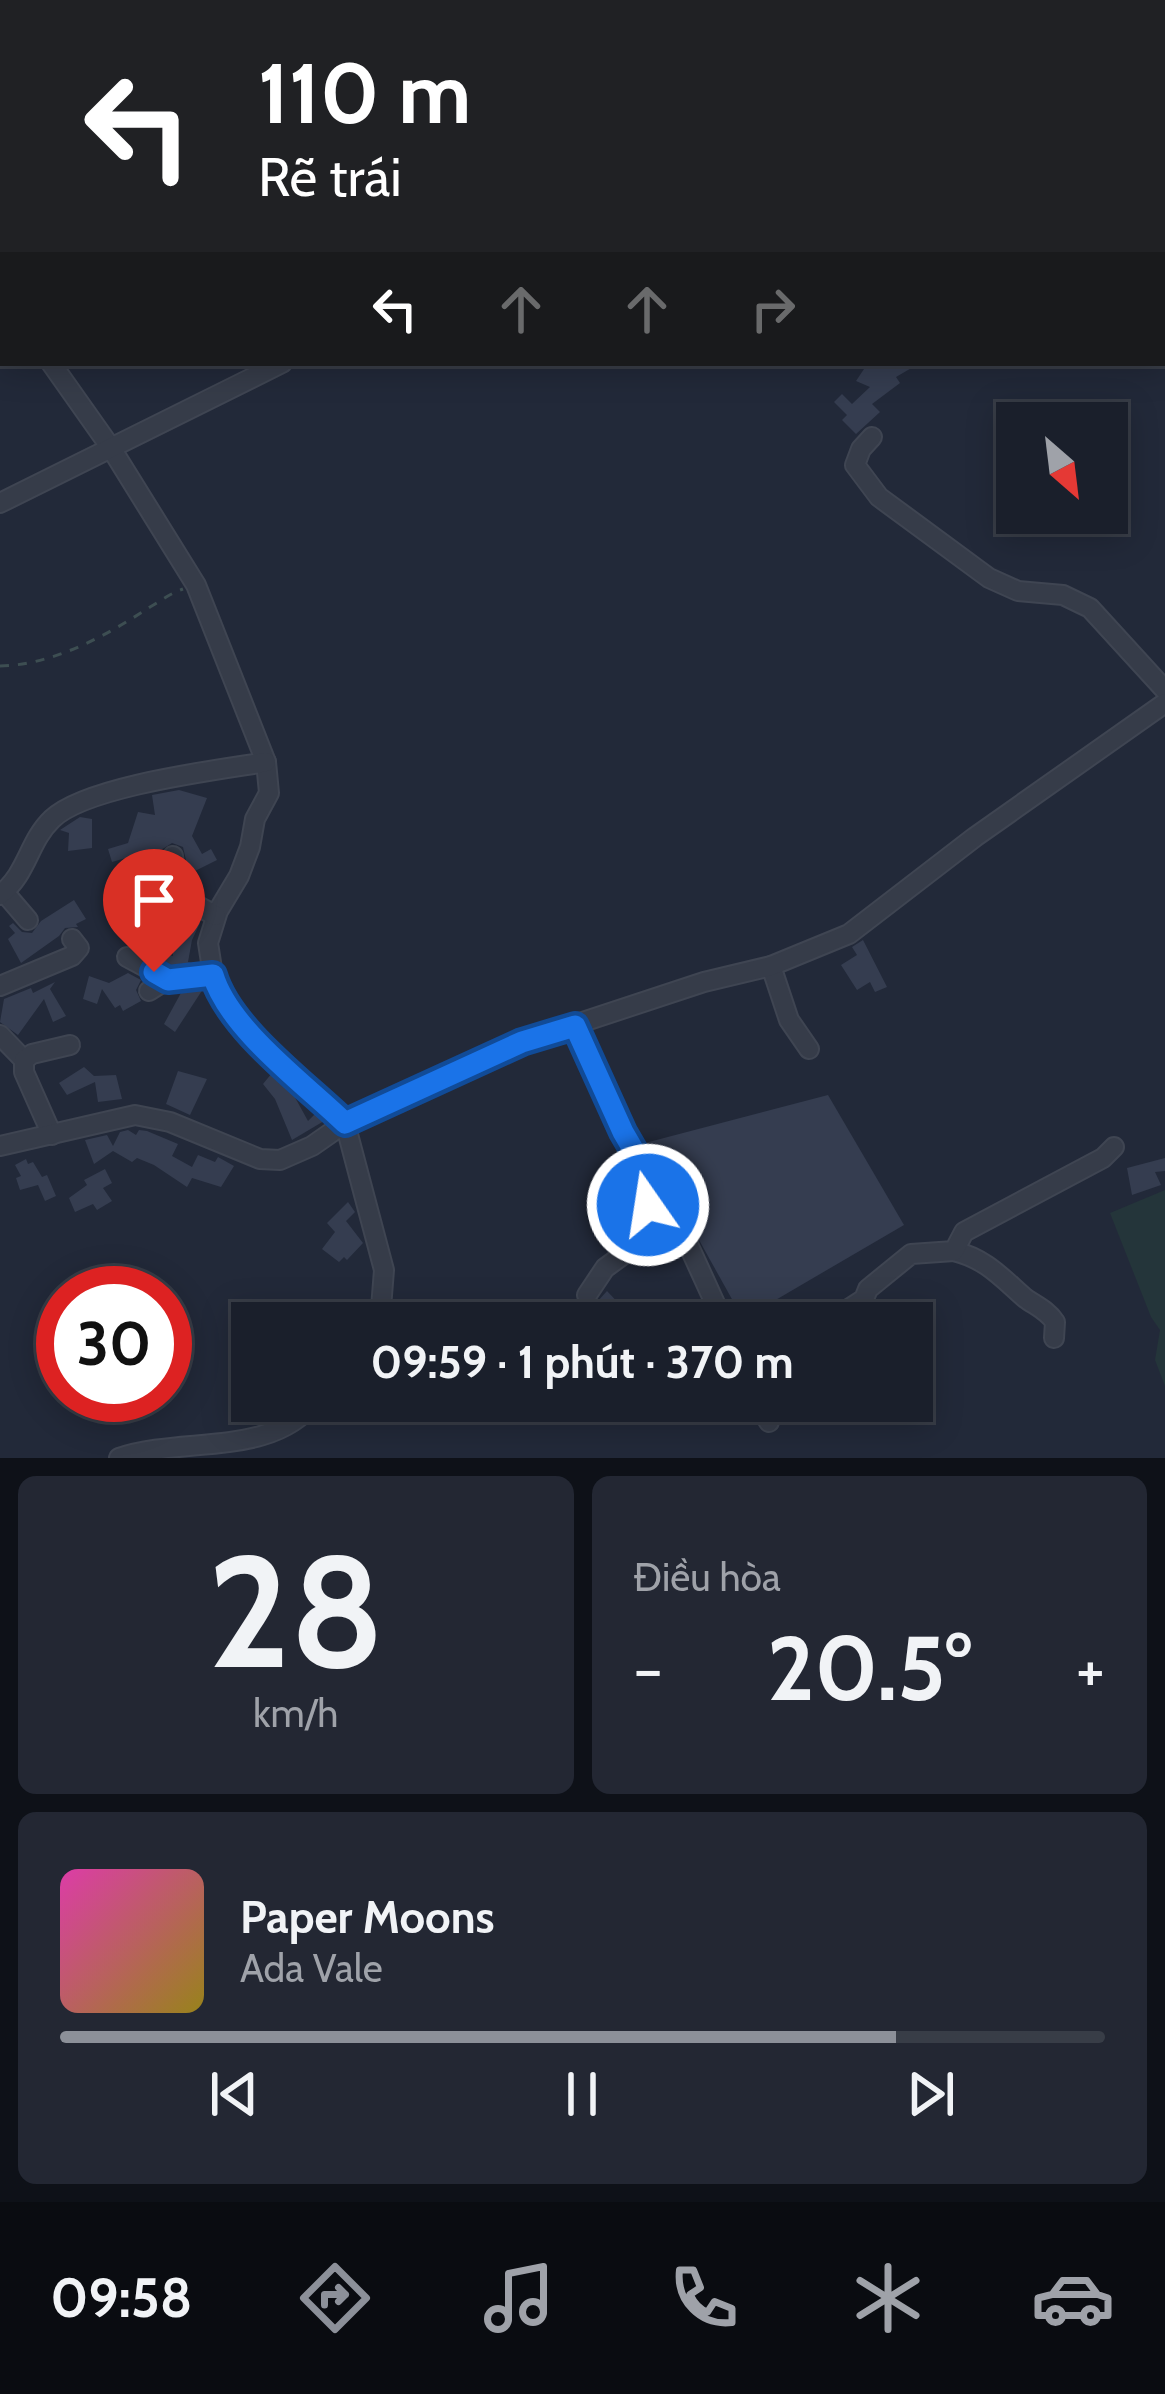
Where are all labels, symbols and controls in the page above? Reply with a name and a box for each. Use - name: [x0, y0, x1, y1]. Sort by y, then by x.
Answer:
- text: 110 m: [258, 42, 471, 144]
- icon: left: [60, 48, 216, 204]
- text: Rẽ trái: [258, 144, 402, 210]
- icon: left: [362, 276, 428, 342]
- icon: ahead: [488, 276, 554, 342]
- icon: ahead: [614, 276, 680, 342]
- icon: right: [740, 276, 806, 342]
- north arrow: [996, 402, 1128, 534]
- map controls: [996, 402, 1128, 534]
- pin: [103, 849, 205, 972]
- icon: arrive: [121, 867, 187, 933]
- position arrow: [585, 1142, 711, 1268]
- speed limit sign: 30: [36, 1266, 192, 1422]
- text: 09:59 · 1 phút · 370 m: [370, 1335, 794, 1389]
- text: 28: [207, 1516, 384, 1706]
- text: Điều hòa: [634, 1553, 781, 1601]
- text: 20.5°: [767, 1613, 971, 1723]
- text: −: [634, 1628, 663, 1709]
- text: +: [1076, 1628, 1105, 1709]
- text: km/h: [253, 1689, 338, 1737]
- text: Paper Moons: [240, 1890, 495, 1944]
- text: Ada Vale: [240, 1944, 383, 1992]
- icon: previous: [201, 2061, 267, 2127]
- icon: pause: [549, 2061, 615, 2127]
- icon: next: [898, 2061, 964, 2127]
- icon: directions: [293, 2256, 377, 2340]
- icon: music: [477, 2256, 561, 2340]
- icon: phone: [662, 2256, 746, 2340]
- icon: climate: [846, 2256, 930, 2340]
- icon: car: [1031, 2256, 1115, 2340]
- text: 09:58: [50, 2265, 192, 2331]

